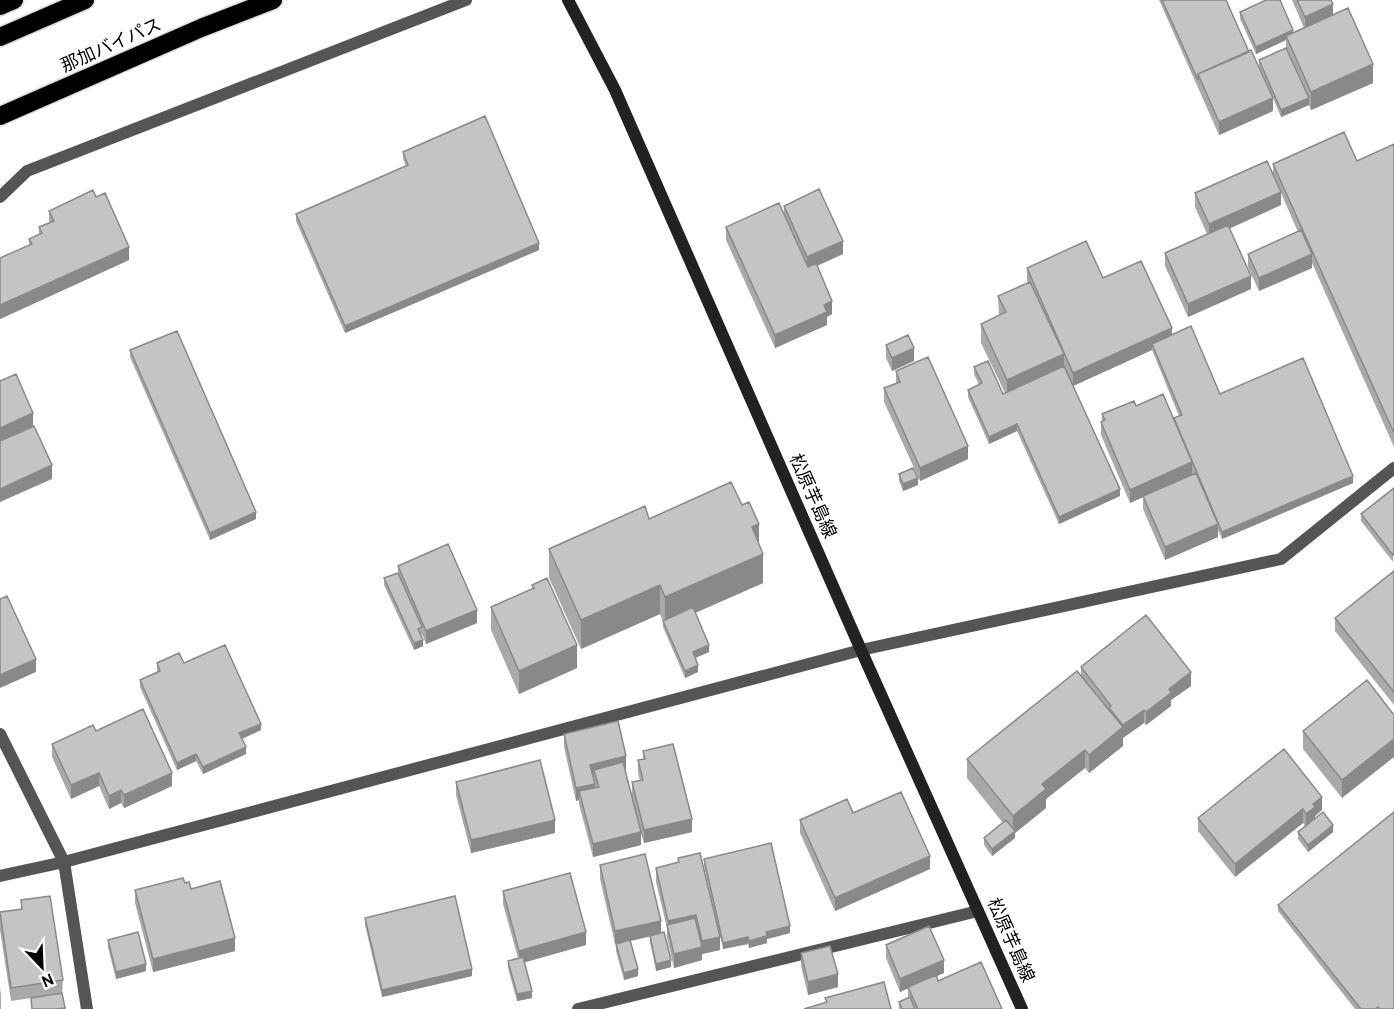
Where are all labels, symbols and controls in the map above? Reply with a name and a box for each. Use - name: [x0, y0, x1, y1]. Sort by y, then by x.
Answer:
- street label: 那加バイパス: [58, 14, 165, 79]
- street label: 松原芋島線: [783, 451, 840, 542]
- street label: 松原芋島線: [981, 895, 1038, 986]
- north arrow: [12, 937, 72, 997]
- text: N: [38, 968, 56, 990]

